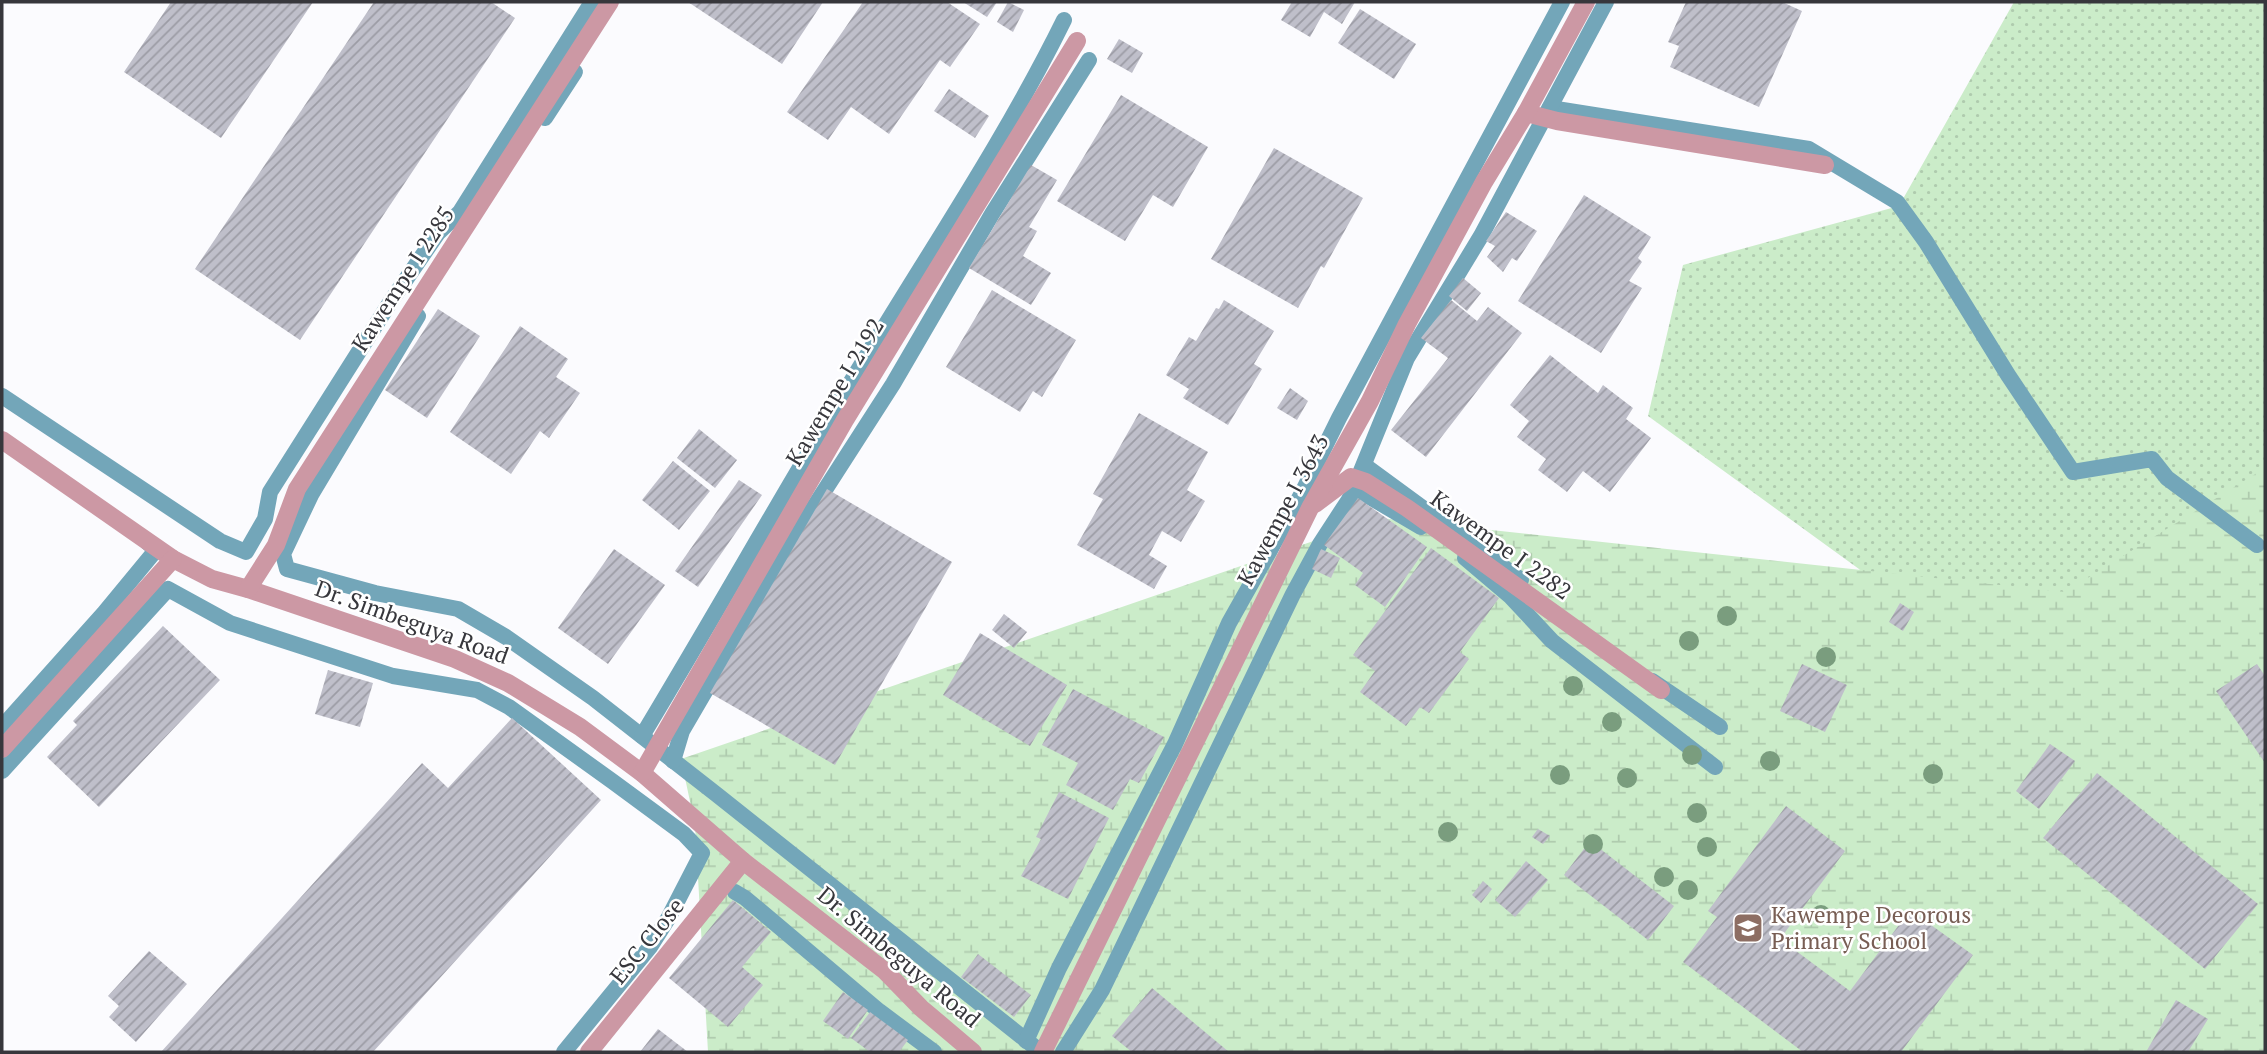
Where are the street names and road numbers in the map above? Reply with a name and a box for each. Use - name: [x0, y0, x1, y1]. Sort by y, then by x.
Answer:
- street label: Kawempe I 2285: [344, 200, 461, 357]
- street label: Kawempe I 2192: [778, 312, 891, 471]
- street label: Kawempe I 3643: [1230, 429, 1336, 591]
- street label: Kawempe I 2282: [1425, 483, 1578, 606]
- street label: Dr. Simbeguya Road: [311, 572, 514, 671]
- street label: Dr. Simbeguya Road: [811, 879, 988, 1034]
- street label: ESC Close: [602, 891, 691, 990]

